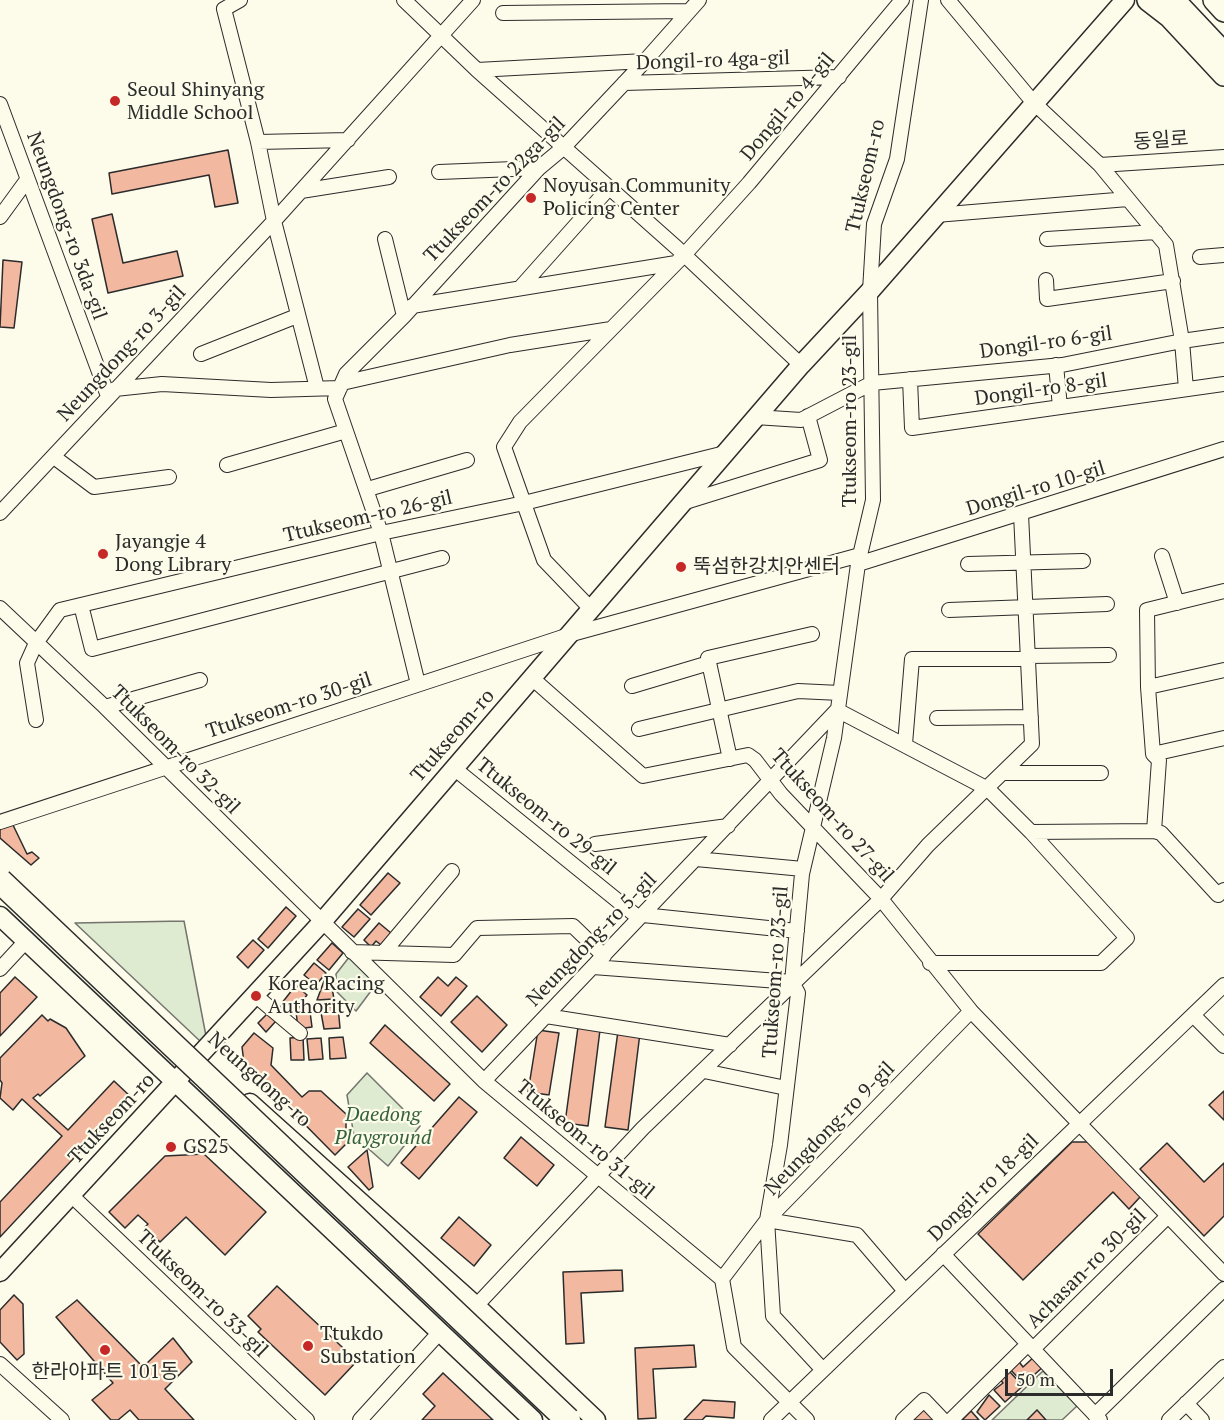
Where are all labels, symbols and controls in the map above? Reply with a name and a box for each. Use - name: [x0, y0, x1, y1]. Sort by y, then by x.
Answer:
- street label: Dongil-ro 4ga-gil: [636, 46, 790, 76]
- street label: Dongil-ro 4-gil: [736, 48, 840, 166]
- place label: Seoul Shinyang Middle School: [127, 78, 264, 125]
- marker: Seoul Shinyang Middle School: [108, 94, 122, 108]
- street label: Ttukseom-ro 22ga-gil: [419, 112, 571, 268]
- street label: Ttukseom-ro: [841, 117, 891, 235]
- street label: 동일로: [1133, 127, 1189, 155]
- street label: Neungdong-ro 3da-gil: [21, 129, 111, 323]
- place label: Noyusan Community Policing Center: [543, 174, 730, 221]
- marker: Noyusan Community Policing Center: [524, 191, 538, 205]
- street label: Neungdong-ro 3-gil: [53, 281, 191, 427]
- street label: Dongil-ro 6-gil: [978, 322, 1114, 364]
- street label: Ttukseom-ro 23-gil: [838, 335, 862, 507]
- street label: Dongil-ro 8-gil: [973, 369, 1109, 411]
- street label: Dongil-ro 10-gil: [964, 456, 1108, 522]
- street label: Ttukseom-ro 26-gil: [281, 486, 455, 548]
- place label: Jayangje 4 Dong Library: [115, 530, 231, 577]
- marker: Jayangje 4 Dong Library: [96, 547, 110, 561]
- place label: 뚝섬한강치안센터: [693, 555, 840, 579]
- marker: 뚝섬한강치안센터: [674, 560, 688, 574]
- street label: Ttukseom-ro 30-gil: [203, 668, 375, 744]
- street label: Ttukseom-ro 32-gil: [105, 680, 245, 820]
- street label: Ttukseom-ro: [406, 685, 500, 787]
- street label: Ttukseom-ro 27-gil: [766, 744, 898, 888]
- street label: Ttukseom-ro 29-gil: [471, 753, 621, 881]
- street label: Neungdong-ro 5-gil: [522, 868, 662, 1012]
- street label: Ttukseom-ro 23-gil: [758, 885, 794, 1059]
- place label: Korea Racing Authority: [268, 972, 384, 1019]
- marker: Korea Racing Authority: [249, 989, 263, 1003]
- street label: Neungdong-ro: [203, 1027, 315, 1133]
- street label: Neungdong-ro 9-gil: [760, 1057, 900, 1201]
- street label: Ttukseom-ro: [64, 1069, 160, 1169]
- street label: Ttukseom-ro 31-gil: [511, 1075, 659, 1205]
- park label: Daedong Playground: [334, 1103, 432, 1150]
- street label: Dongil-ro 18-gil: [924, 1129, 1044, 1247]
- place label: GS25: [183, 1135, 229, 1159]
- marker: GS25: [164, 1140, 178, 1154]
- street label: Achasan-ro 30-gil: [1022, 1204, 1152, 1334]
- street label: Ttukseom-ro 33-gil: [132, 1225, 272, 1363]
- place label: Ttukdo Substation: [320, 1322, 416, 1369]
- marker: Ttukdo Substation: [301, 1339, 315, 1353]
- marker: 한라아파트 101동: [98, 1343, 112, 1357]
- scale bar: [1008, 1357, 1116, 1395]
- place label: 한라아파트 101동: [31, 1360, 179, 1384]
- text: 50 m: [1016, 1367, 1055, 1391]

